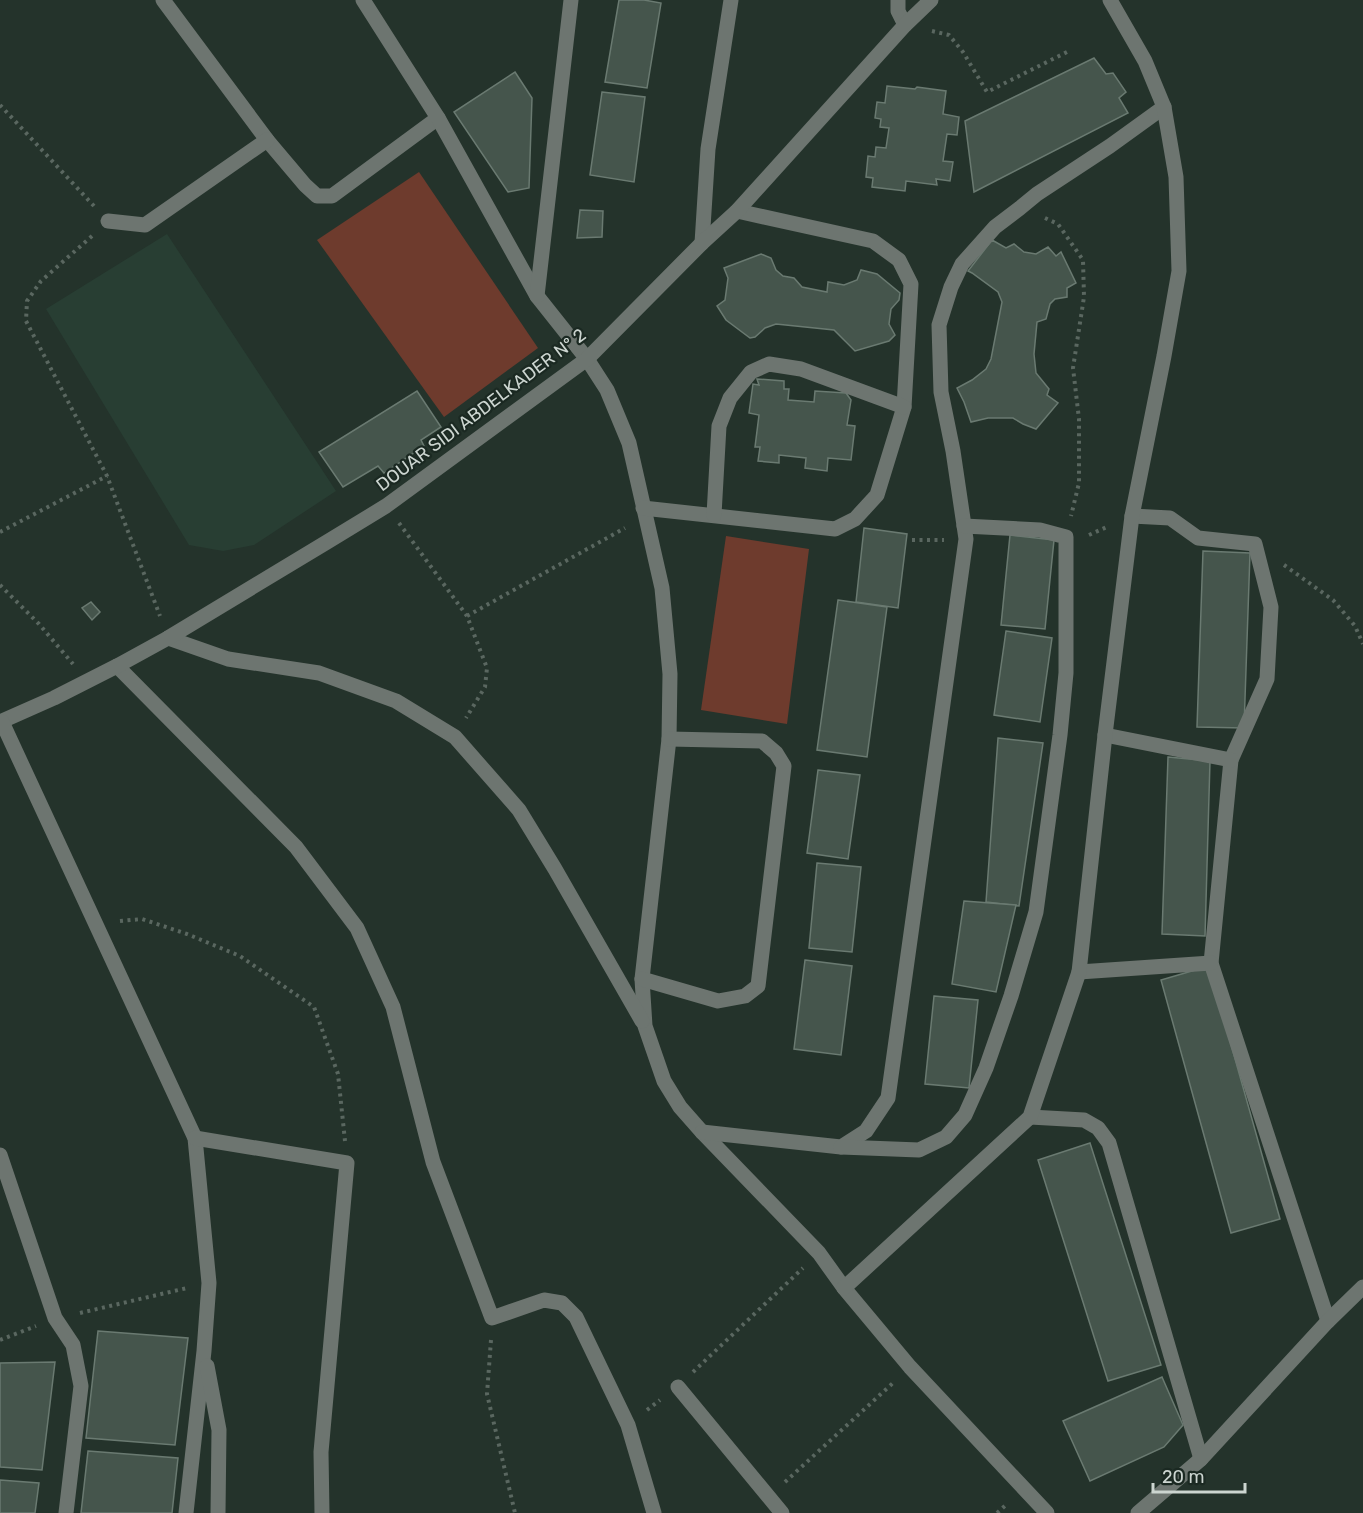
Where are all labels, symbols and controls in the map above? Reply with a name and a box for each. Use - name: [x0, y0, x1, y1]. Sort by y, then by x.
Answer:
- street label: DOUAR SIDI ABDELKADER N° 2: [372, 324, 590, 496]
- scale bar: [1153, 1456, 1244, 1494]
- text: 20 m: [1162, 1466, 1204, 1488]

